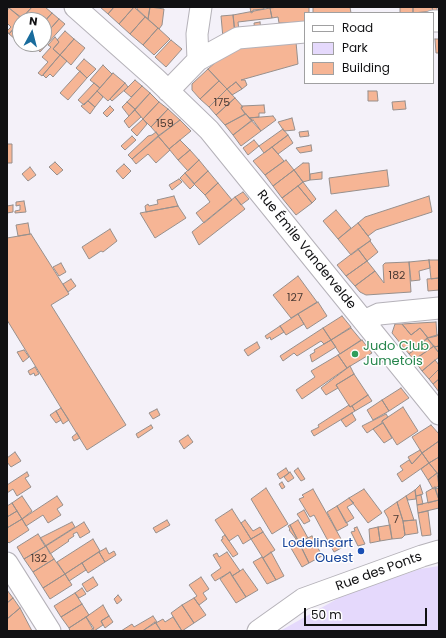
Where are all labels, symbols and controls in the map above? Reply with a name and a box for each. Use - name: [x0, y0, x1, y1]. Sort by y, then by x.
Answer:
- north arrow: [12, 12, 52, 52]
- legend: [304, 12, 434, 84]
- text: N: [28, 13, 38, 30]
- text: Road: [342, 19, 373, 36]
- text: Park: [342, 39, 368, 56]
- text: Building: [342, 59, 390, 76]
- house number: 175: [214, 96, 230, 110]
- house number: 159: [156, 117, 174, 131]
- street label: Rue Émile Vandervelde: [253, 187, 359, 313]
- house number: 182: [389, 269, 405, 283]
- house number: 127: [287, 291, 303, 305]
- place label: Judo Club Jumetois: [363, 339, 429, 370]
- marker: Judo Club Jumetois: [350, 349, 360, 359]
- house number: 7: [393, 513, 399, 527]
- place label: Lodelinsart Ouest: [282, 536, 353, 567]
- marker: Lodelinsart Ouest: [356, 546, 366, 556]
- street label: Rue des Ponts: [334, 549, 424, 595]
- house number: 132: [31, 552, 47, 566]
- scale bar: [306, 600, 429, 626]
- text: 50 m: [311, 606, 342, 623]

